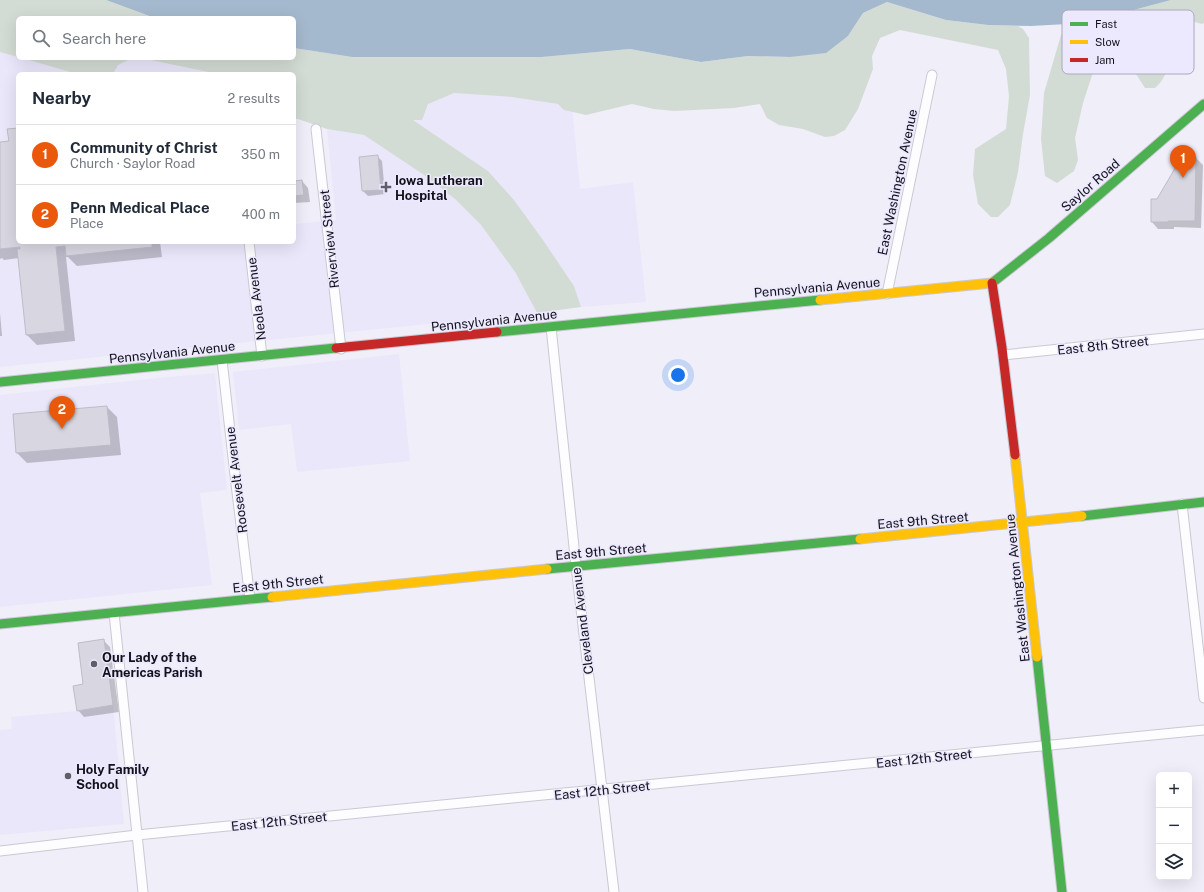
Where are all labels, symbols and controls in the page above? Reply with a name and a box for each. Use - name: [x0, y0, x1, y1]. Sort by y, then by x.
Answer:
- legend: [1062, 10, 1194, 74]
- search box: [16, 16, 296, 60]
- text: Fast: [1095, 18, 1117, 30]
- icon: search: [30, 27, 52, 49]
- text: Search here: [62, 30, 146, 47]
- text: Slow: [1095, 36, 1121, 48]
- text: Jam: [1095, 54, 1115, 66]
- text: Nearby: [32, 88, 91, 108]
- text: 2 results: [228, 91, 280, 106]
- street label: East Washington Avenue: [875, 108, 920, 257]
- text: Community of Christ: [70, 139, 218, 156]
- pin: 1: [1170, 145, 1196, 178]
- text: 1: [42, 147, 48, 162]
- text: 350 m: [241, 147, 280, 162]
- text: Church · Saylor Road: [70, 156, 195, 171]
- street label: Saylor Road: [1058, 156, 1123, 215]
- place label: Iowa Lutheran Hospital: [395, 173, 483, 203]
- marker: Iowa Lutheran Hospital: [380, 181, 392, 193]
- street label: Riverview Street: [317, 189, 342, 289]
- text: Penn Medical Place: [70, 199, 210, 216]
- text: 2: [41, 207, 49, 222]
- text: 400 m: [242, 207, 280, 222]
- text: Place: [70, 216, 104, 231]
- street label: Neola Avenue: [244, 257, 269, 341]
- street label: Pennsylvania Avenue: [753, 274, 881, 301]
- street label: Pennsylvania Avenue: [430, 306, 558, 335]
- street label: East 8th Street: [1057, 333, 1150, 358]
- street label: Pennsylvania Avenue: [108, 338, 236, 367]
- your location: [668, 365, 688, 385]
- pin: 2: [49, 396, 75, 429]
- street label: Roosevelt Avenue: [223, 426, 250, 534]
- street label: East 9th Street: [877, 509, 969, 532]
- street label: East Washington Avenue: [1002, 513, 1033, 663]
- street label: East 9th Street: [555, 540, 647, 563]
- street label: Cleveland Avenue: [568, 567, 597, 675]
- street label: East 9th Street: [232, 571, 324, 596]
- place label: Our Lady of the Americas Parish: [102, 650, 203, 680]
- marker: Our Lady of the Americas Parish: [89, 659, 99, 669]
- street label: East 12th Street: [875, 746, 973, 771]
- place label: Holy Family School: [76, 762, 150, 792]
- marker: Holy Family School: [63, 771, 73, 781]
- map controls: [1156, 772, 1192, 880]
- button: +: [1156, 772, 1192, 808]
- street label: East 12th Street: [553, 778, 651, 803]
- button: −: [1156, 808, 1192, 844]
- street label: East 12th Street: [230, 809, 328, 834]
- button: layers: [1156, 844, 1192, 880]

